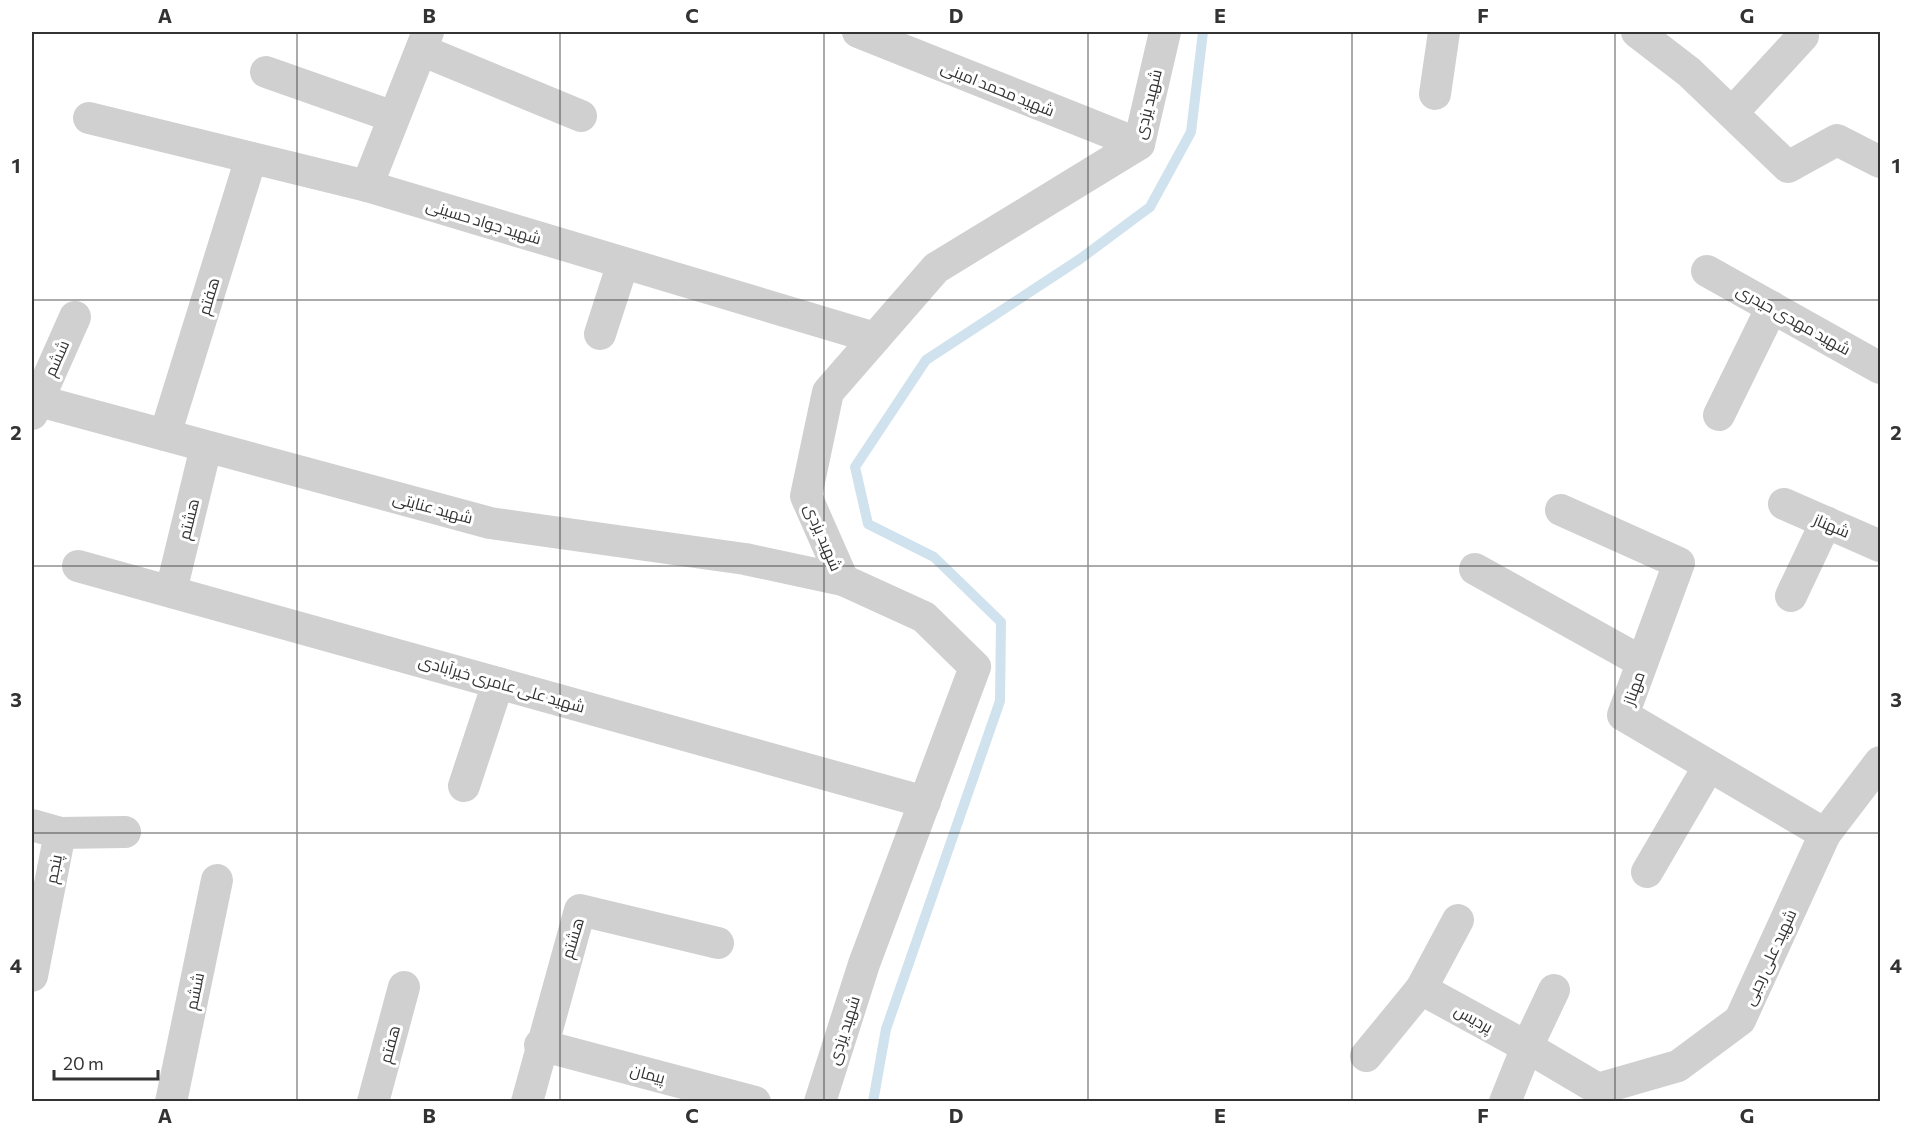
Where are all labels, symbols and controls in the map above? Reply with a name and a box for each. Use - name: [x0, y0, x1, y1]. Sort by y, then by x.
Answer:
- text: A: [158, 3, 172, 27]
- text: B: [422, 3, 436, 27]
- text: C: [685, 3, 699, 27]
- text: D: [949, 3, 963, 27]
- text: E: [1214, 3, 1226, 27]
- text: F: [1477, 3, 1489, 27]
- text: G: [1740, 3, 1754, 27]
- street label: شهید محمد امینی: [938, 57, 1057, 121]
- street label: شهید یزدی: [1129, 67, 1167, 141]
- text: 1: [11, 153, 21, 177]
- text: 1: [1891, 153, 1901, 177]
- street label: شهید جواد حسینی: [423, 194, 544, 249]
- street label: هفتم: [193, 275, 226, 318]
- street label: شهید مهدی حیدری: [1733, 280, 1854, 360]
- street label: ششم: [40, 337, 75, 380]
- text: 2: [10, 420, 22, 444]
- text: 2: [1890, 420, 1902, 444]
- street label: شهید عنایتی: [390, 487, 475, 529]
- street label: هشتم: [174, 496, 205, 542]
- street label: شهید یزدی: [799, 500, 847, 574]
- street label: شهناز: [1809, 509, 1853, 543]
- street label: شهید علی عامری خیرآبادی: [416, 650, 587, 718]
- street label: مهناز: [1618, 669, 1650, 709]
- text: 3: [10, 687, 22, 711]
- text: 3: [1890, 687, 1902, 711]
- street label: پنجم: [41, 852, 68, 886]
- street label: شهید علی رجبی: [1738, 906, 1801, 1009]
- street label: هشتم: [557, 915, 590, 962]
- text: 4: [10, 953, 22, 977]
- text: 4: [1890, 953, 1902, 977]
- street label: ششم: [181, 971, 210, 1012]
- street label: شهید یزدی: [823, 993, 865, 1067]
- street label: پردیس: [1450, 1000, 1497, 1039]
- street label: هفتم: [375, 1023, 406, 1066]
- scale bar: [54, 1043, 158, 1081]
- text: 20 m: [63, 1052, 104, 1074]
- street label: پیمان: [628, 1059, 668, 1090]
- text: A: [158, 1103, 172, 1127]
- text: B: [422, 1103, 436, 1127]
- text: C: [685, 1103, 699, 1127]
- text: D: [949, 1103, 963, 1127]
- text: E: [1214, 1103, 1226, 1127]
- text: F: [1477, 1103, 1489, 1127]
- text: G: [1740, 1103, 1754, 1127]

